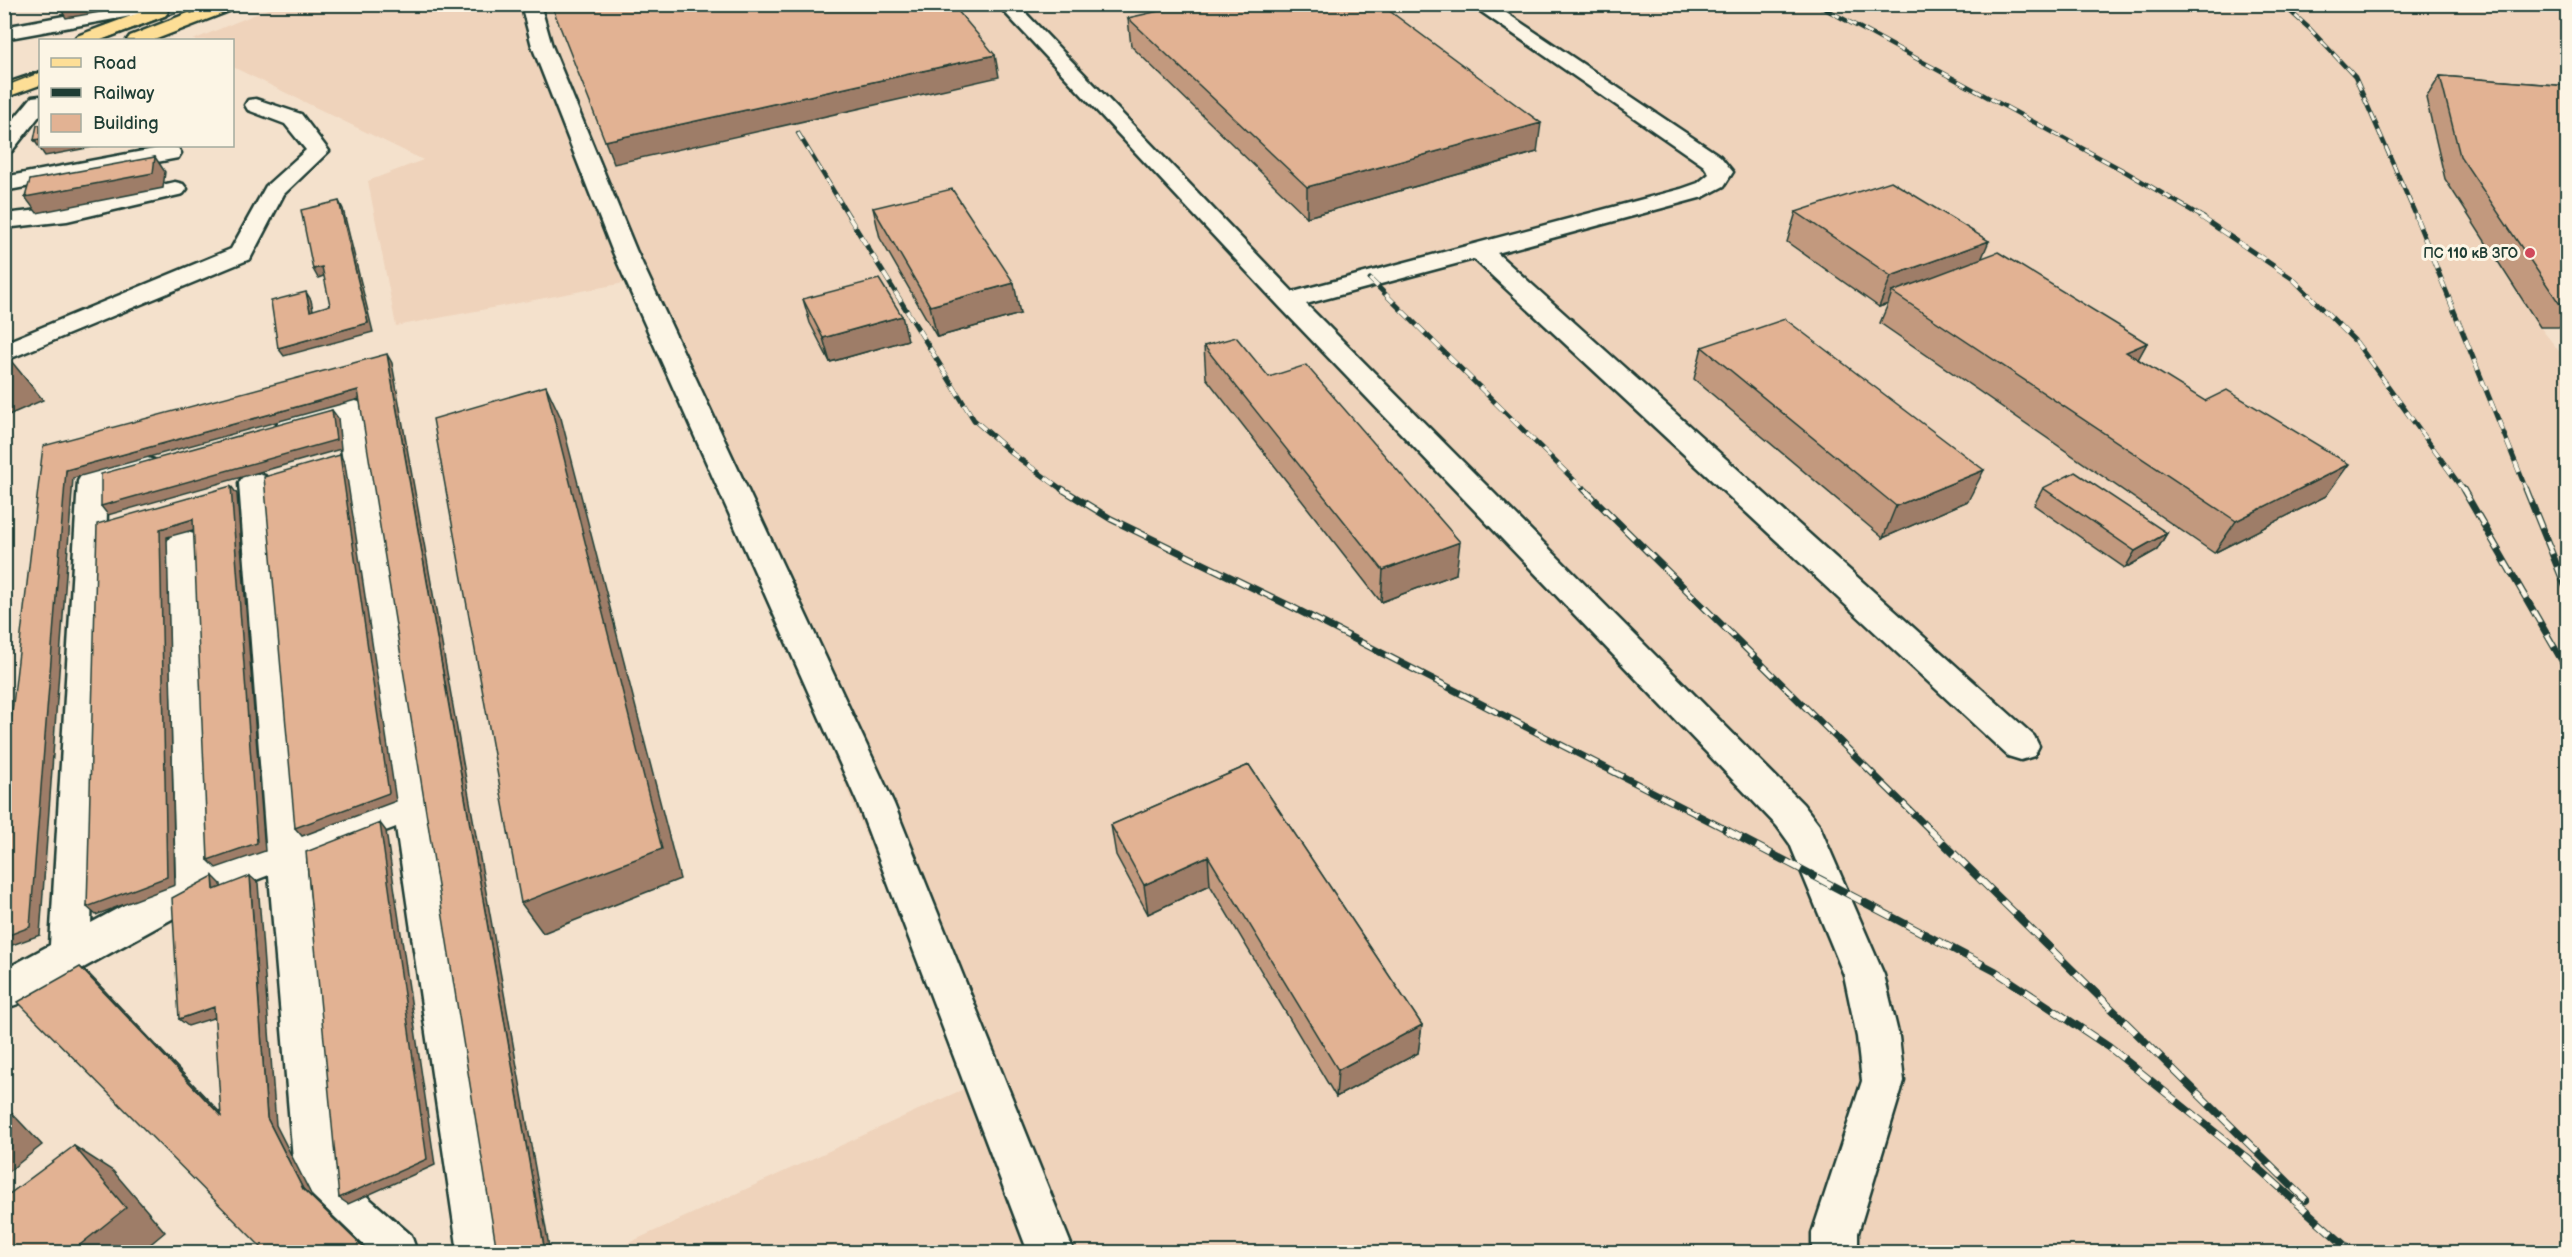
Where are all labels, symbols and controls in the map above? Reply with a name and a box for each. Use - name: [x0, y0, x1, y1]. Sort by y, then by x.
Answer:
- legend: [39, 39, 234, 147]
- text: Road: [93, 53, 137, 74]
- text: Railway: [93, 83, 155, 104]
- text: Building: [93, 113, 159, 134]
- place label: ПС 110 кВ ЗГО: [2423, 245, 2518, 262]
- marker: ПС 110 кВ ЗГО: [2523, 246, 2537, 260]

